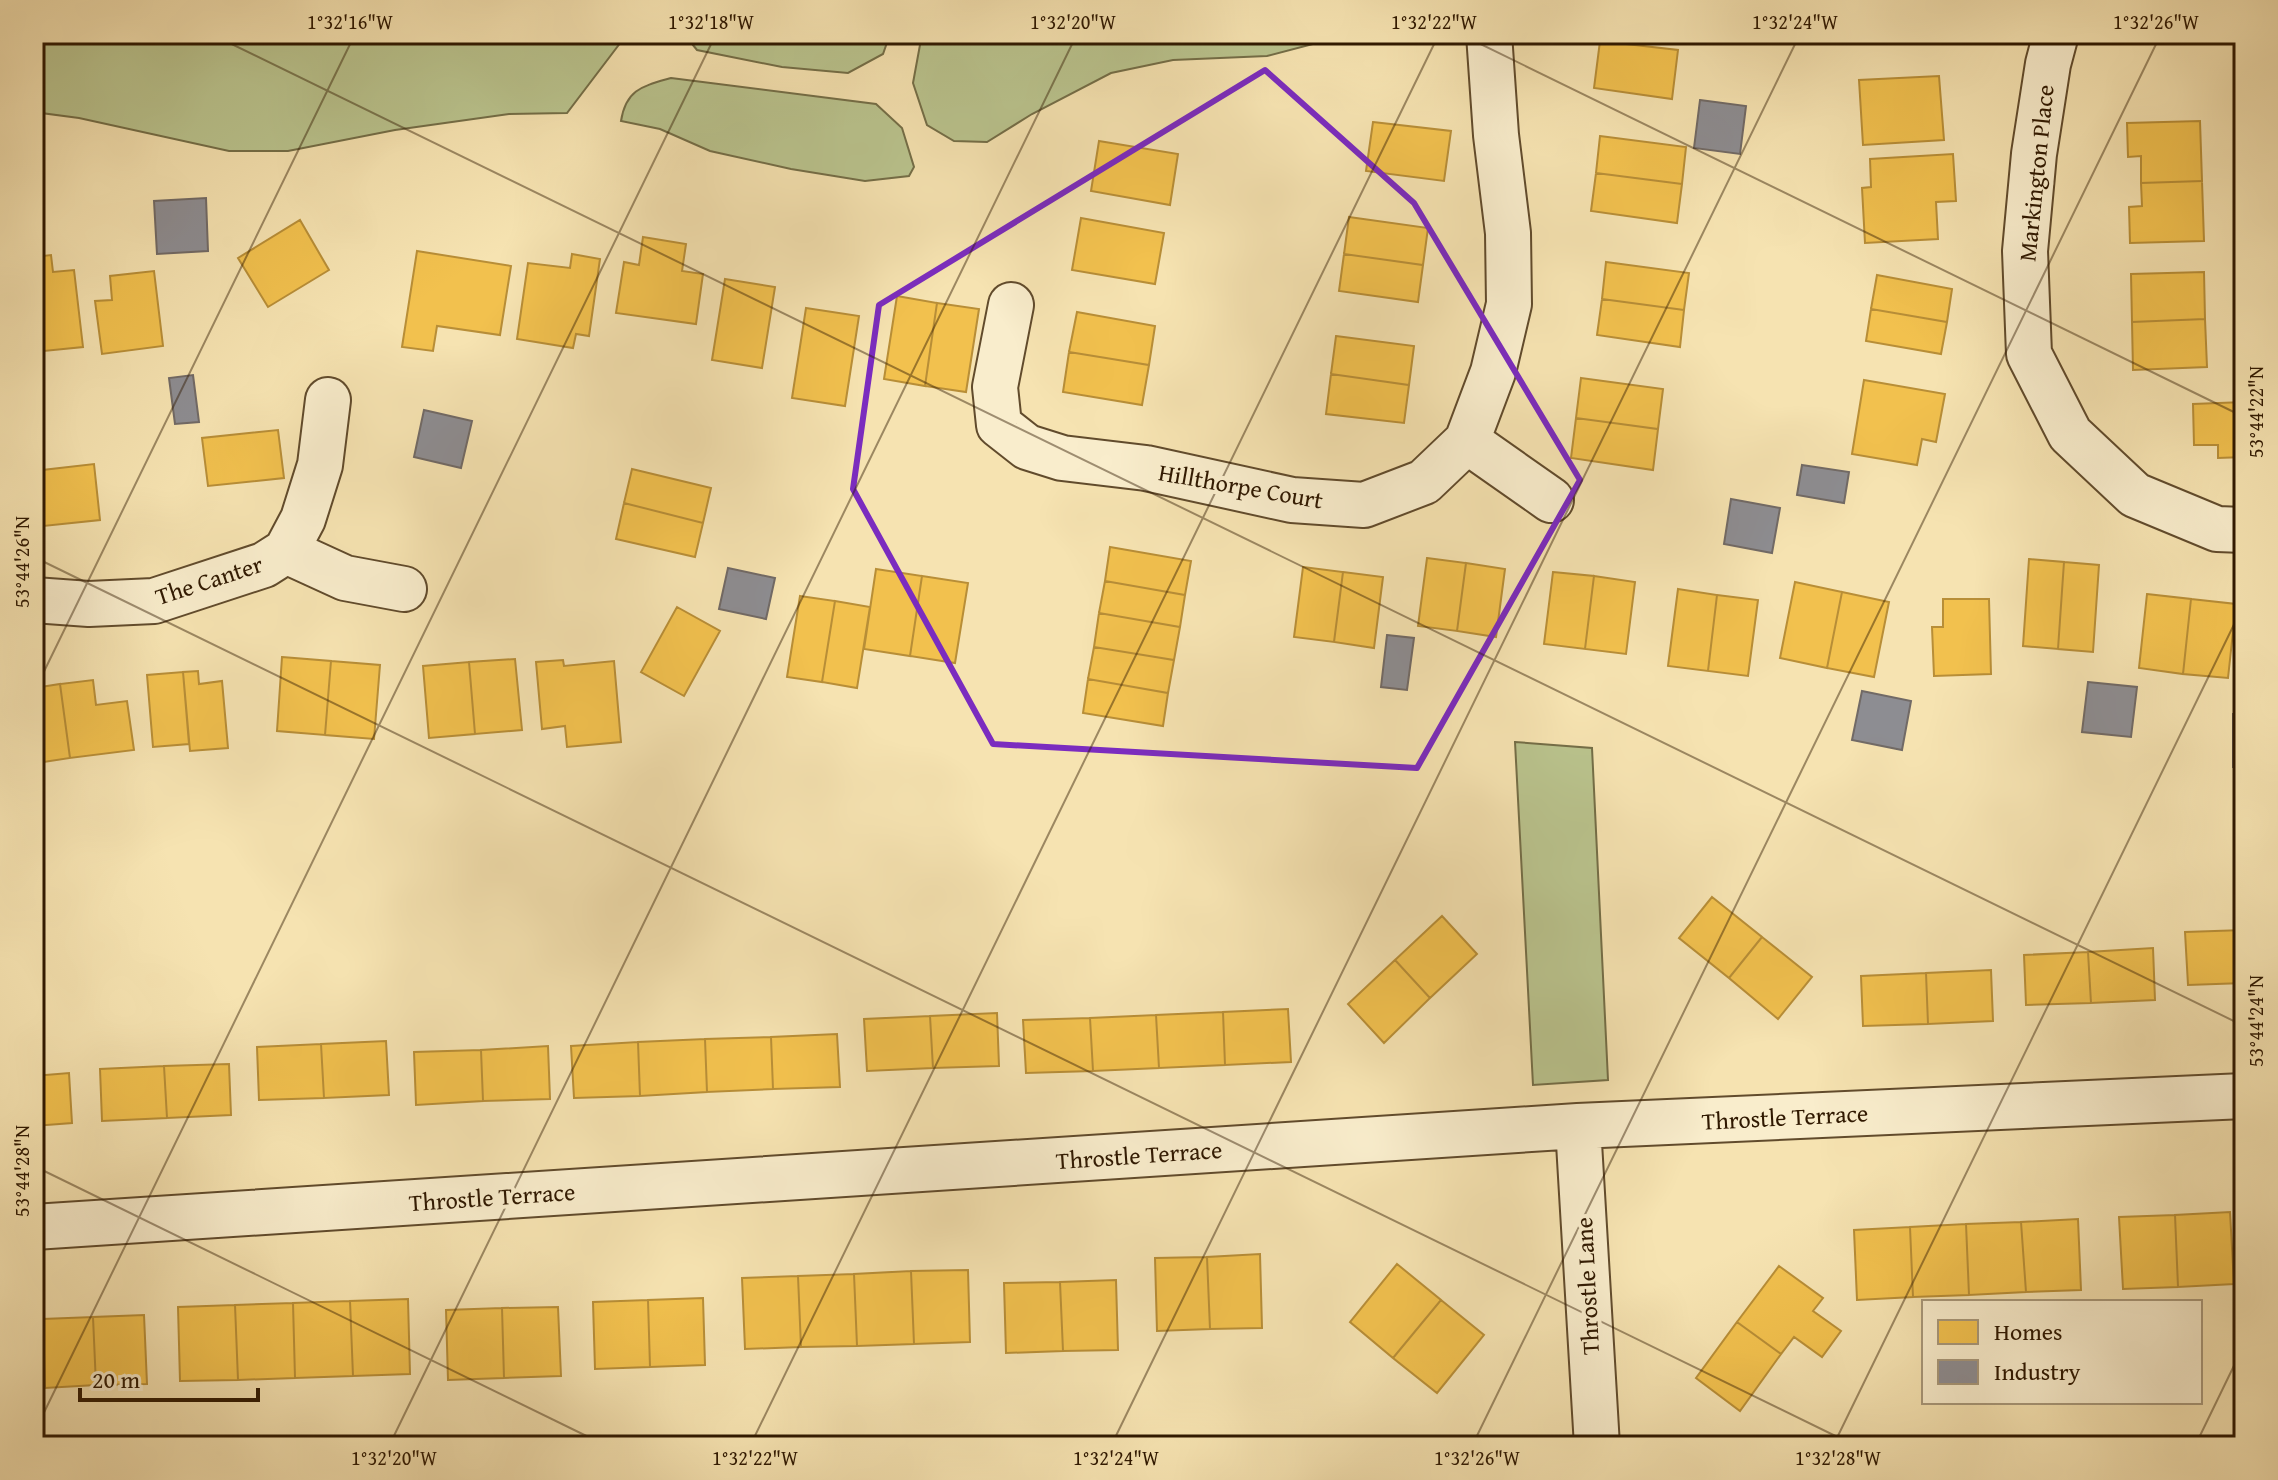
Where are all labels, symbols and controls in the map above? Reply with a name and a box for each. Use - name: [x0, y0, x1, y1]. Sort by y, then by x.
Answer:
- text: 1°32'16"W: [307, 7, 393, 36]
- text: 1°32'18"W: [668, 7, 754, 36]
- text: 1°32'20"W: [1030, 7, 1116, 36]
- text: 1°32'22"W: [1391, 7, 1477, 36]
- text: 1°32'24"W: [1752, 7, 1838, 36]
- text: 1°32'26"W: [2113, 7, 2199, 36]
- street label: Markington Place: [2009, 83, 2063, 263]
- text: 53°44'22"N: [2241, 366, 2270, 458]
- street label: Hillthorpe Court: [1156, 454, 1326, 518]
- text: 53°44'26"N: [7, 516, 36, 608]
- street label: The Canter: [151, 546, 267, 614]
- text: 53°44'24"N: [2241, 975, 2270, 1067]
- street label: Throstle Terrace: [1701, 1095, 1869, 1139]
- text: 53°44'28"N: [7, 1125, 36, 1217]
- street label: Throstle Terrace: [1055, 1132, 1223, 1178]
- street label: Throstle Terrace: [408, 1174, 576, 1220]
- street label: Throstle Lane: [1566, 1216, 1608, 1356]
- legend: [1922, 1300, 2202, 1404]
- text: Homes: [1994, 1314, 2063, 1349]
- scale bar: [80, 1352, 258, 1402]
- text: Industry: [1994, 1354, 2081, 1389]
- text: 20 m: [92, 1362, 140, 1397]
- text: 1°32'20"W: [351, 1443, 437, 1472]
- text: 1°32'22"W: [712, 1443, 798, 1472]
- text: 1°32'24"W: [1073, 1443, 1159, 1472]
- text: 1°32'26"W: [1434, 1443, 1520, 1472]
- text: 1°32'28"W: [1795, 1443, 1881, 1472]

